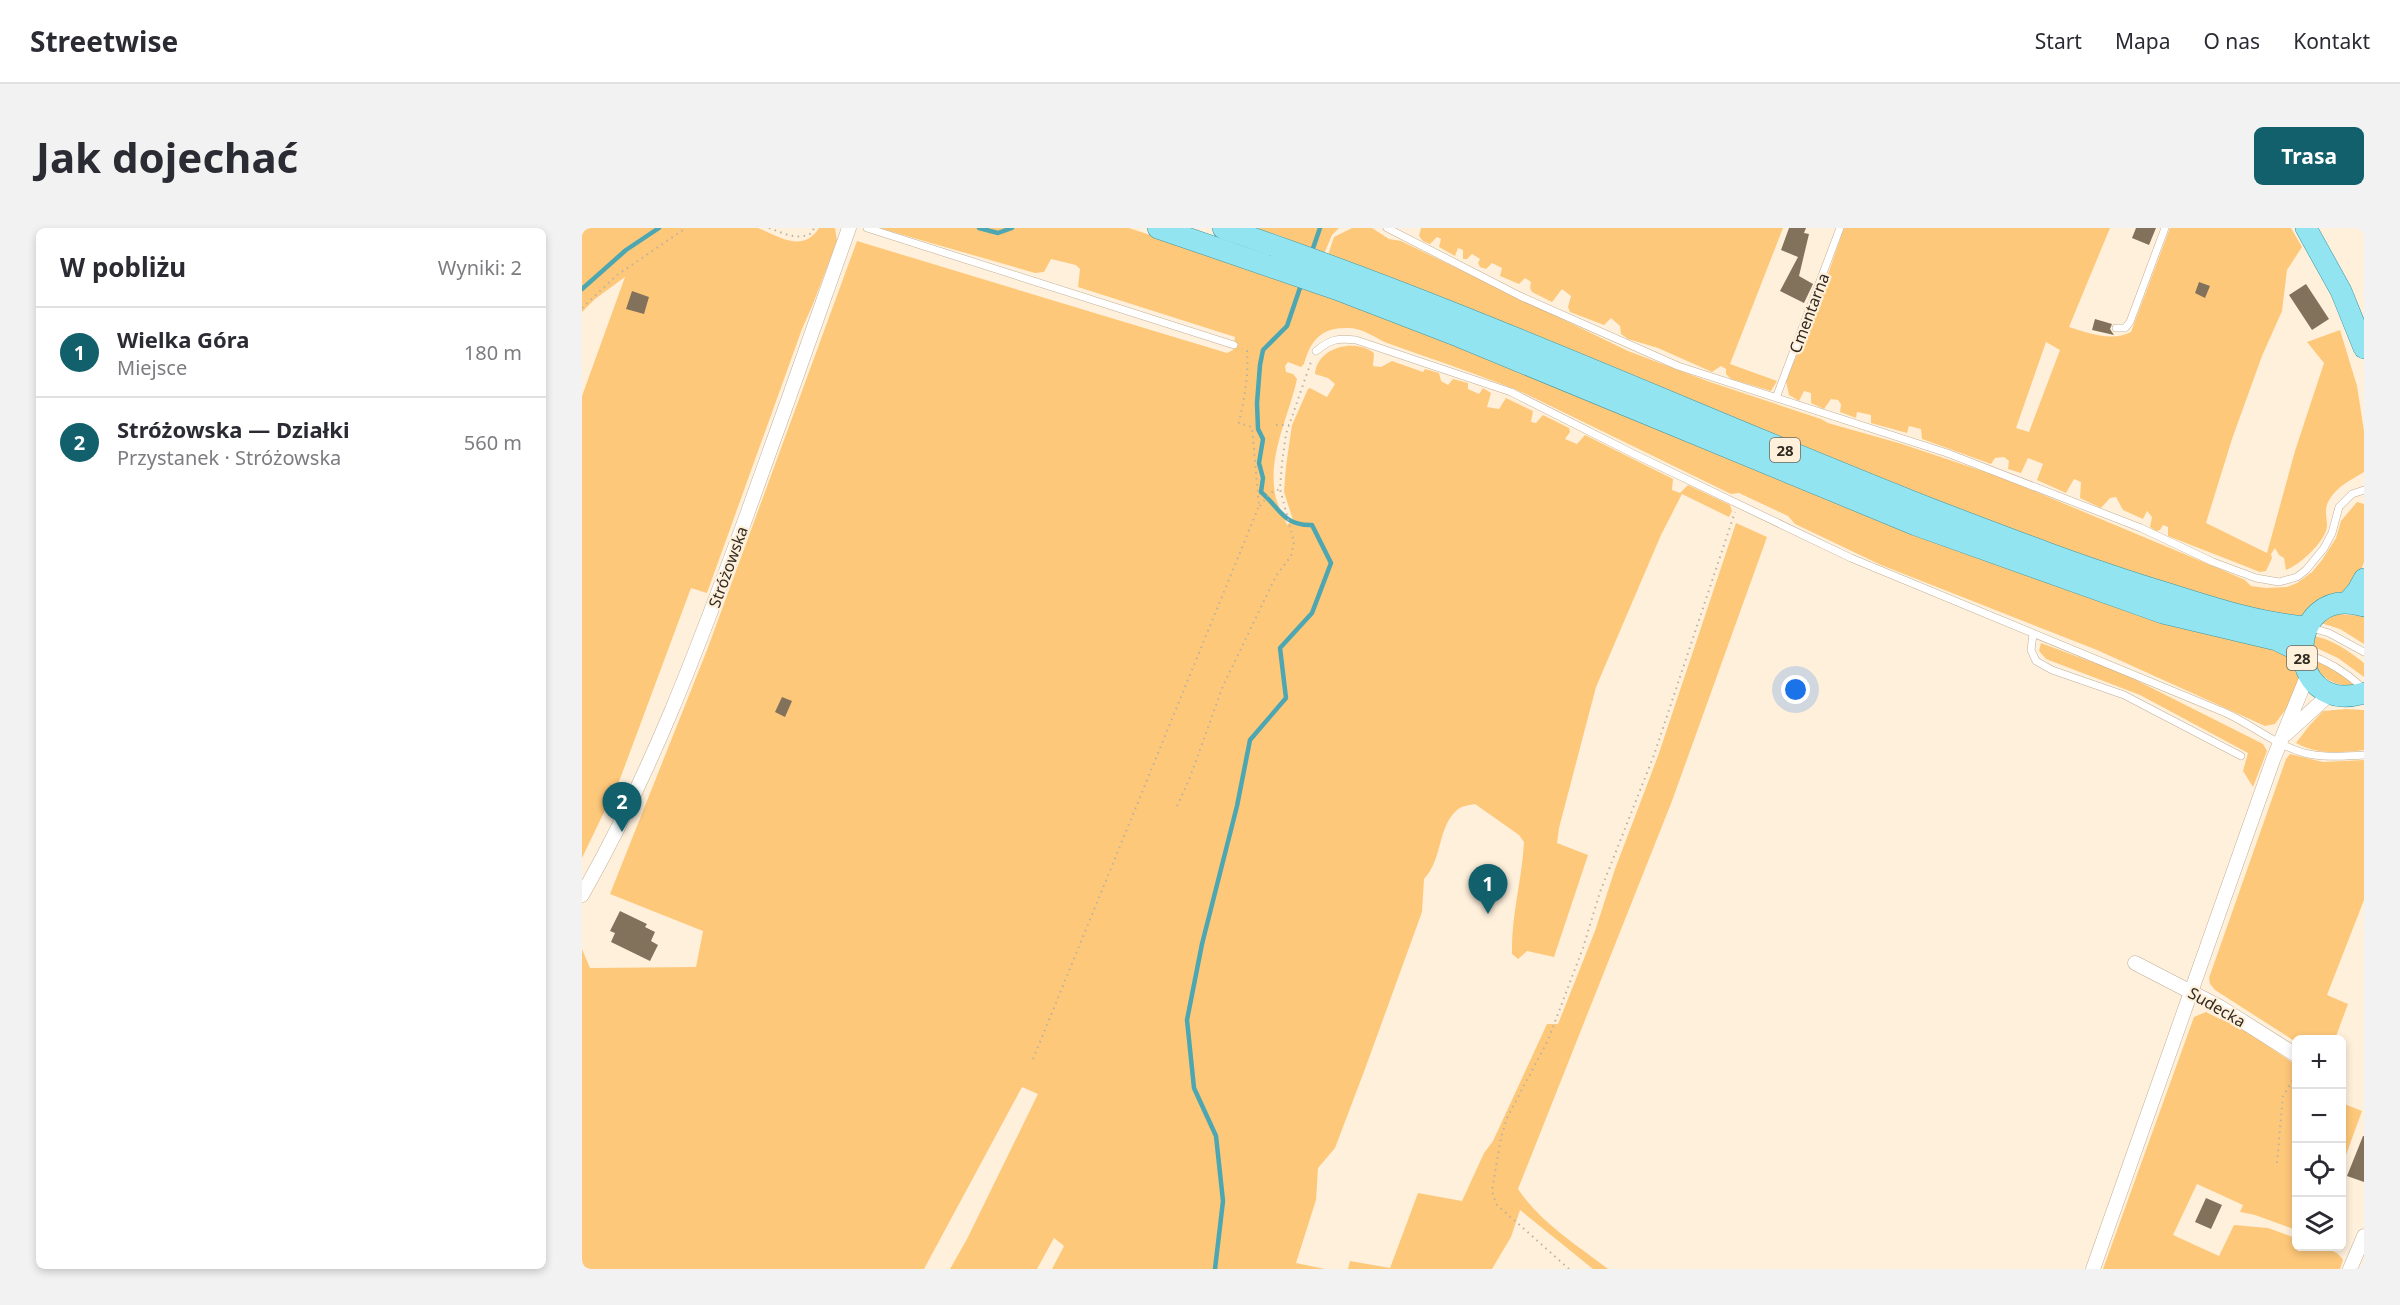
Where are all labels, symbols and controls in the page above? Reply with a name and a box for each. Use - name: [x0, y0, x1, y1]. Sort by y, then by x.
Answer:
- text: Streetwise: [30, 22, 178, 60]
- text: Start: [2035, 27, 2082, 55]
- text: Mapa: [2115, 27, 2170, 55]
- text: O nas: [2203, 27, 2260, 55]
- text: Kontakt: [2293, 27, 2370, 55]
- button: Trasa: [2254, 127, 2364, 185]
- text: Jak dojechać: [36, 128, 298, 185]
- text: W pobliżu: [60, 249, 186, 285]
- text: Wyniki: 2: [438, 254, 522, 281]
- street label: Cmentarna: [1784, 270, 1834, 356]
- text: Wielka Góra: [117, 324, 249, 354]
- text: 1: [74, 339, 85, 366]
- text: 180 m: [464, 339, 522, 366]
- text: Miejsce: [117, 354, 187, 381]
- text: Stróżowska — Działki: [117, 414, 350, 444]
- text: 2: [74, 429, 85, 456]
- text: 560 m: [464, 429, 522, 456]
- road number: 28: [1770, 438, 1800, 462]
- text: Przystanek · Stróżowska: [117, 444, 341, 471]
- street label: Stróżowska: [703, 523, 753, 611]
- road number: 28: [2287, 646, 2317, 670]
- your location: [1781, 675, 1810, 704]
- pin: 2: [602, 782, 642, 832]
- pin: 1: [1468, 864, 1508, 914]
- street label: Sudecka: [2184, 982, 2250, 1032]
- map controls: [2292, 1035, 2346, 1251]
- button: +: [2292, 1035, 2346, 1089]
- button: −: [2292, 1089, 2346, 1143]
- button: locate: [2292, 1143, 2346, 1197]
- button: layers: [2292, 1197, 2346, 1251]

